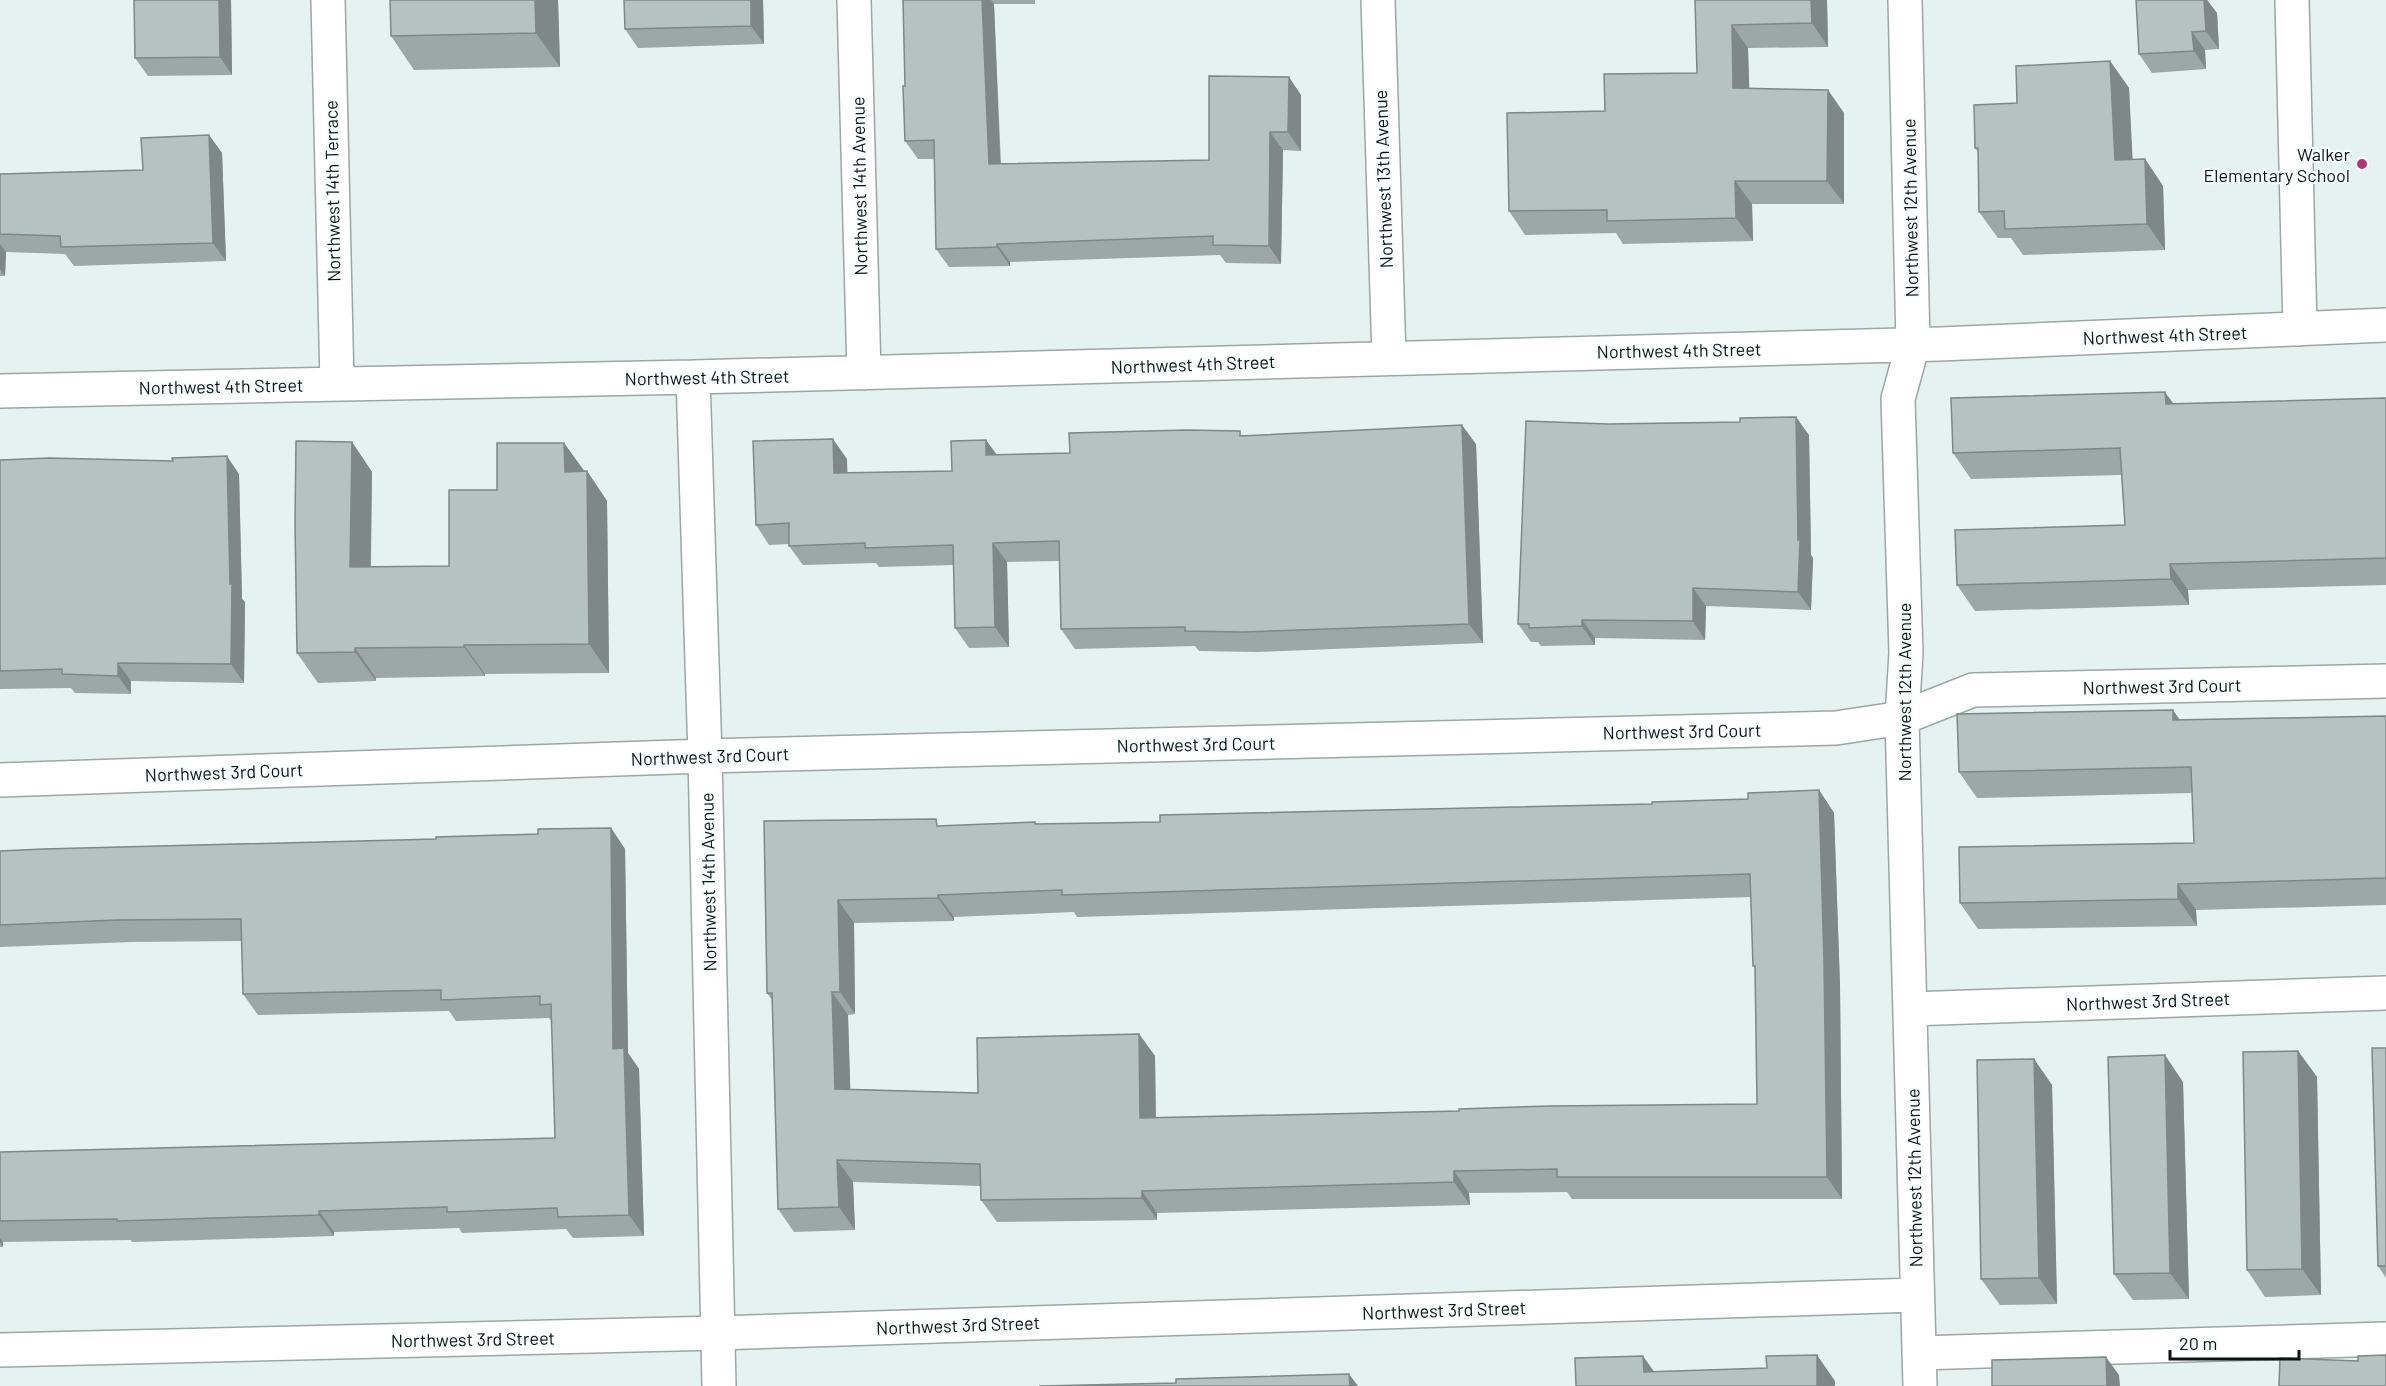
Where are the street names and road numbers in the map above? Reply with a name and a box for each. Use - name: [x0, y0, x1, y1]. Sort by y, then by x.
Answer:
- street label: Northwest 13th Avenue: [1369, 89, 1397, 269]
- street label: Northwest 14th Avenue: [846, 96, 872, 276]
- street label: Northwest 14th Terrace: [319, 100, 345, 282]
- street label: Northwest 12th Avenue: [1897, 118, 1923, 298]
- street label: Northwest 4th Street: [2082, 321, 2248, 349]
- street label: Northwest 4th Street: [1596, 338, 1762, 362]
- street label: Northwest 4th Street: [1110, 350, 1276, 378]
- street label: Northwest 4th Street: [624, 365, 790, 389]
- street label: Northwest 4th Street: [138, 374, 304, 398]
- street label: Northwest 12th Avenue: [1893, 603, 1915, 781]
- street label: Northwest 3rd Court: [2082, 674, 2242, 698]
- street label: Northwest 3rd Court: [1602, 719, 1762, 743]
- street label: Northwest 3rd Court: [1116, 732, 1276, 756]
- street label: Northwest 3rd Court: [630, 742, 790, 770]
- street label: Northwest 3rd Court: [144, 758, 304, 786]
- street label: Northwest 14th Avenue: [695, 792, 721, 972]
- street label: Northwest 3rd Street: [2066, 987, 2230, 1015]
- street label: Northwest 12th Avenue: [1901, 1088, 1927, 1268]
- street label: Northwest 3rd Street: [1362, 1296, 1526, 1324]
- street label: Northwest 3rd Street: [876, 1311, 1040, 1339]
- street label: Northwest 3rd Street: [391, 1327, 555, 1351]

